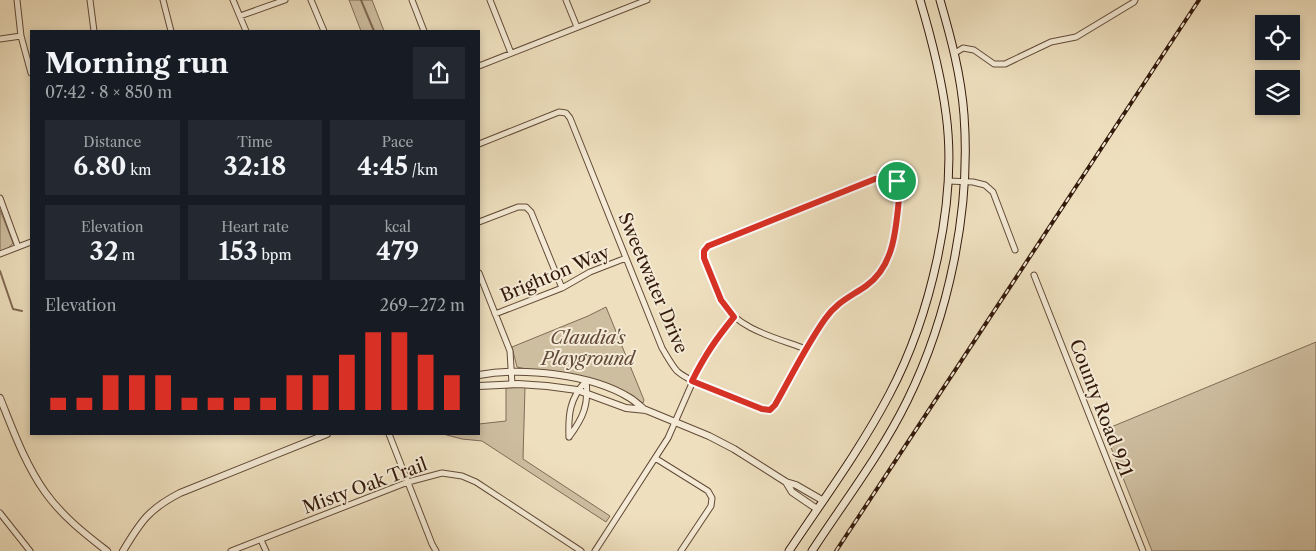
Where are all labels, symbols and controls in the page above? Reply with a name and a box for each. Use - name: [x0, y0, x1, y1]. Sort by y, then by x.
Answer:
- map controls: [1255, 15, 1300, 115]
- button: locate: [1255, 15, 1300, 60]
- text: Morning run: [45, 46, 229, 80]
- button: share: [413, 47, 465, 99]
- button: layers: [1255, 70, 1300, 115]
- text: 07:42 · 8 × 850 m: [45, 82, 172, 102]
- text: Distance: [83, 133, 141, 151]
- text: Time: [237, 133, 273, 151]
- text: Pace: [382, 133, 413, 151]
- text: 6.80: [73, 151, 126, 182]
- text: 32:18: [224, 151, 286, 182]
- text: 4:45: [357, 151, 408, 182]
- pin: [876, 160, 918, 202]
- text: km: [126, 161, 151, 179]
- text: /km: [408, 161, 438, 179]
- icon: arrive: [883, 167, 911, 195]
- street label: Sweetwater Drive: [613, 209, 693, 357]
- text: Elevation: [81, 218, 144, 236]
- text: Heart rate: [221, 218, 289, 236]
- text: kcal: [384, 218, 411, 236]
- text: 32: [90, 236, 118, 267]
- text: 153: [218, 236, 258, 267]
- text: 479: [376, 236, 419, 267]
- street label: Brighton Way: [497, 241, 614, 307]
- text: m: [118, 246, 135, 264]
- text: bpm: [258, 246, 292, 264]
- text: Elevation: [45, 295, 116, 315]
- text: 269–272 m: [380, 295, 465, 315]
- park label: Claudia's Playground: [539, 327, 637, 370]
- street label: County Road 921: [1065, 336, 1138, 480]
- street label: Misty Oak Trail: [300, 453, 430, 519]

